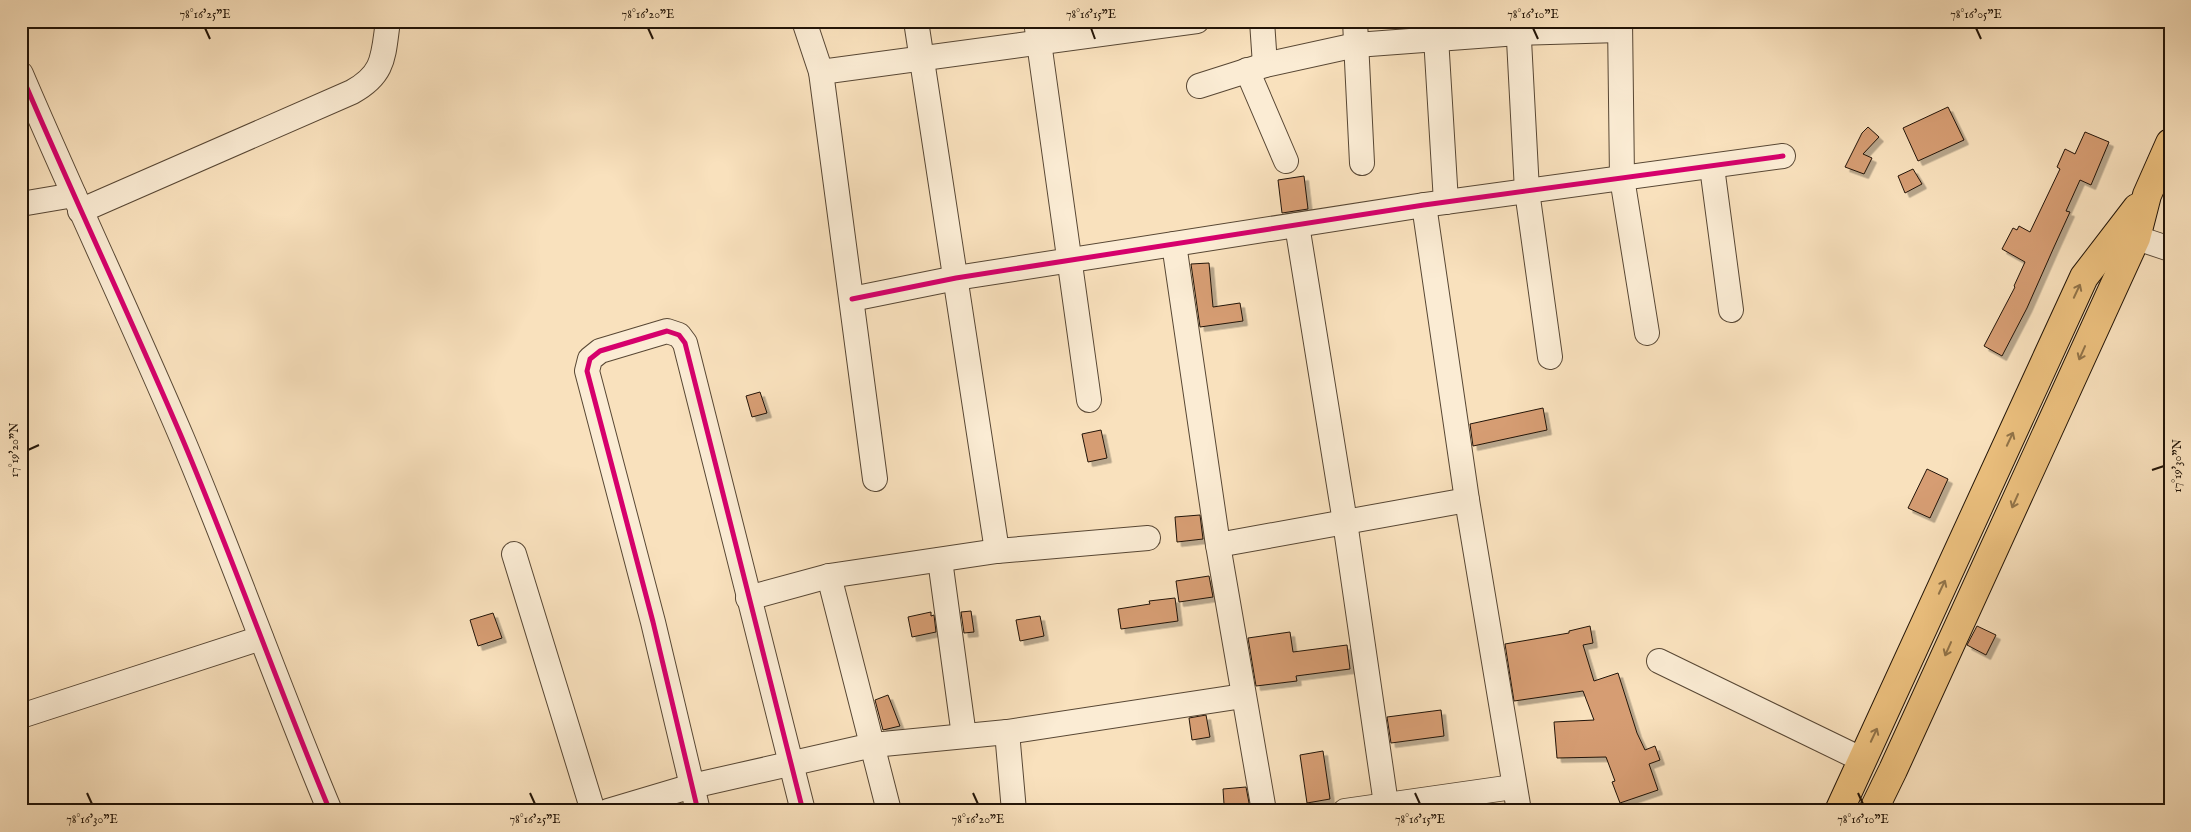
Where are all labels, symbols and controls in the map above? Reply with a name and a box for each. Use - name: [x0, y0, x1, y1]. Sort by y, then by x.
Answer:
- text: 78°16'25"E: [179, 7, 231, 22]
- text: 78°16'20"E: [622, 7, 674, 22]
- text: 78°16'15"E: [1066, 7, 1116, 22]
- text: 78°16'10"E: [1507, 7, 1559, 22]
- text: 78°16'05"E: [1950, 7, 2002, 22]
- one-way arrow: [2073, 284, 2083, 299]
- one-way arrow: [2077, 345, 2087, 360]
- text: 17°19'20"N: [7, 422, 22, 477]
- one-way arrow: [2005, 432, 2015, 447]
- text: 17°19'30"N: [2170, 439, 2185, 493]
- one-way arrow: [2010, 493, 2020, 508]
- one-way arrow: [1938, 580, 1947, 595]
- one-way arrow: [1943, 641, 1953, 656]
- one-way arrow: [1870, 728, 1880, 743]
- text: 78°16'30"E: [66, 812, 118, 827]
- text: 78°16'25"E: [509, 812, 561, 827]
- text: 78°16'20"E: [952, 812, 1004, 827]
- text: 78°16'15"E: [1395, 812, 1445, 827]
- text: 78°16'10"E: [1837, 812, 1889, 827]

